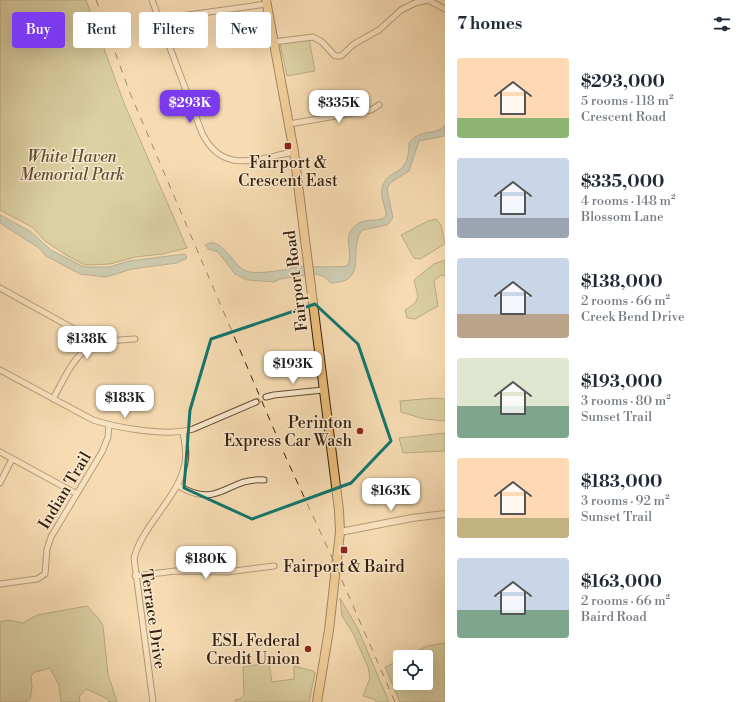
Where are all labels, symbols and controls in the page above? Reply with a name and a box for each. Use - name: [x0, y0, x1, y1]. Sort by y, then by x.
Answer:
- chip: Buy: [12, 12, 65, 48]
- chip: Rent: [73, 12, 131, 48]
- chip: Filters: [139, 12, 208, 48]
- chip: New: [216, 12, 271, 48]
- text: 7 homes: [457, 13, 522, 35]
- icon: filters: [711, 13, 733, 35]
- text: $293,000: [581, 71, 665, 93]
- icon: home: [489, 74, 537, 122]
- pin: $293K: [162, 90, 218, 124]
- pin: $335K: [311, 90, 367, 124]
- text: 5 rooms · 118 m²: [581, 93, 673, 109]
- text: $293K: [169, 95, 211, 111]
- text: $335K: [318, 95, 360, 111]
- text: Crescent Road: [581, 109, 666, 125]
- marker: Fairport & Crescent East: [283, 141, 293, 151]
- park label: White Haven Memorial Park: [19, 147, 125, 185]
- place label: Fairport & Crescent East: [238, 153, 338, 191]
- text: $335,000: [581, 171, 664, 193]
- icon: home: [489, 174, 537, 222]
- text: 4 rooms · 148 m²: [581, 193, 675, 209]
- text: Blossom Lane: [581, 209, 664, 225]
- street label: Fairport Road: [280, 229, 312, 333]
- text: $138,000: [581, 271, 663, 293]
- icon: home: [489, 274, 537, 322]
- text: 2 rooms · 66 m²: [581, 293, 670, 309]
- text: Creek Bend Drive: [581, 309, 685, 325]
- pin: $138K: [59, 326, 115, 360]
- text: $138K: [67, 331, 107, 347]
- pin: $193K: [265, 351, 321, 385]
- text: $193K: [273, 356, 313, 372]
- text: $193,000: [581, 371, 662, 393]
- icon: home: [489, 374, 537, 422]
- pin: $183K: [97, 385, 153, 419]
- text: $183K: [105, 390, 145, 406]
- text: 3 rooms · 80 m²: [581, 393, 671, 409]
- text: Sunset Trail: [581, 409, 652, 425]
- place label: Perinton Express Car Wash: [224, 413, 352, 451]
- marker: Perinton Express Car Wash: [355, 426, 365, 436]
- street label: Indian Trail: [34, 448, 96, 533]
- text: $183,000: [581, 471, 662, 493]
- icon: home: [489, 474, 537, 522]
- pin: $163K: [363, 478, 419, 512]
- text: $163K: [371, 483, 411, 499]
- text: 3 rooms · 92 m²: [581, 493, 669, 509]
- text: Sunset Trail: [581, 509, 652, 525]
- marker: Fairport & Baird: [339, 545, 349, 555]
- pin: $180K: [178, 546, 234, 580]
- text: $180K: [185, 551, 227, 567]
- place label: Fairport & Baird: [283, 557, 405, 577]
- street label: Terrace Drive: [136, 568, 170, 670]
- text: $163,000: [581, 571, 662, 593]
- icon: home: [489, 574, 537, 622]
- text: 2 rooms · 66 m²: [581, 593, 670, 609]
- text: Baird Road: [581, 609, 647, 625]
- place label: ESL Federal Credit Union: [206, 631, 300, 669]
- marker: ESL Federal Credit Union: [303, 644, 313, 654]
- map controls: [393, 650, 433, 690]
- button: locate: [393, 650, 433, 690]

